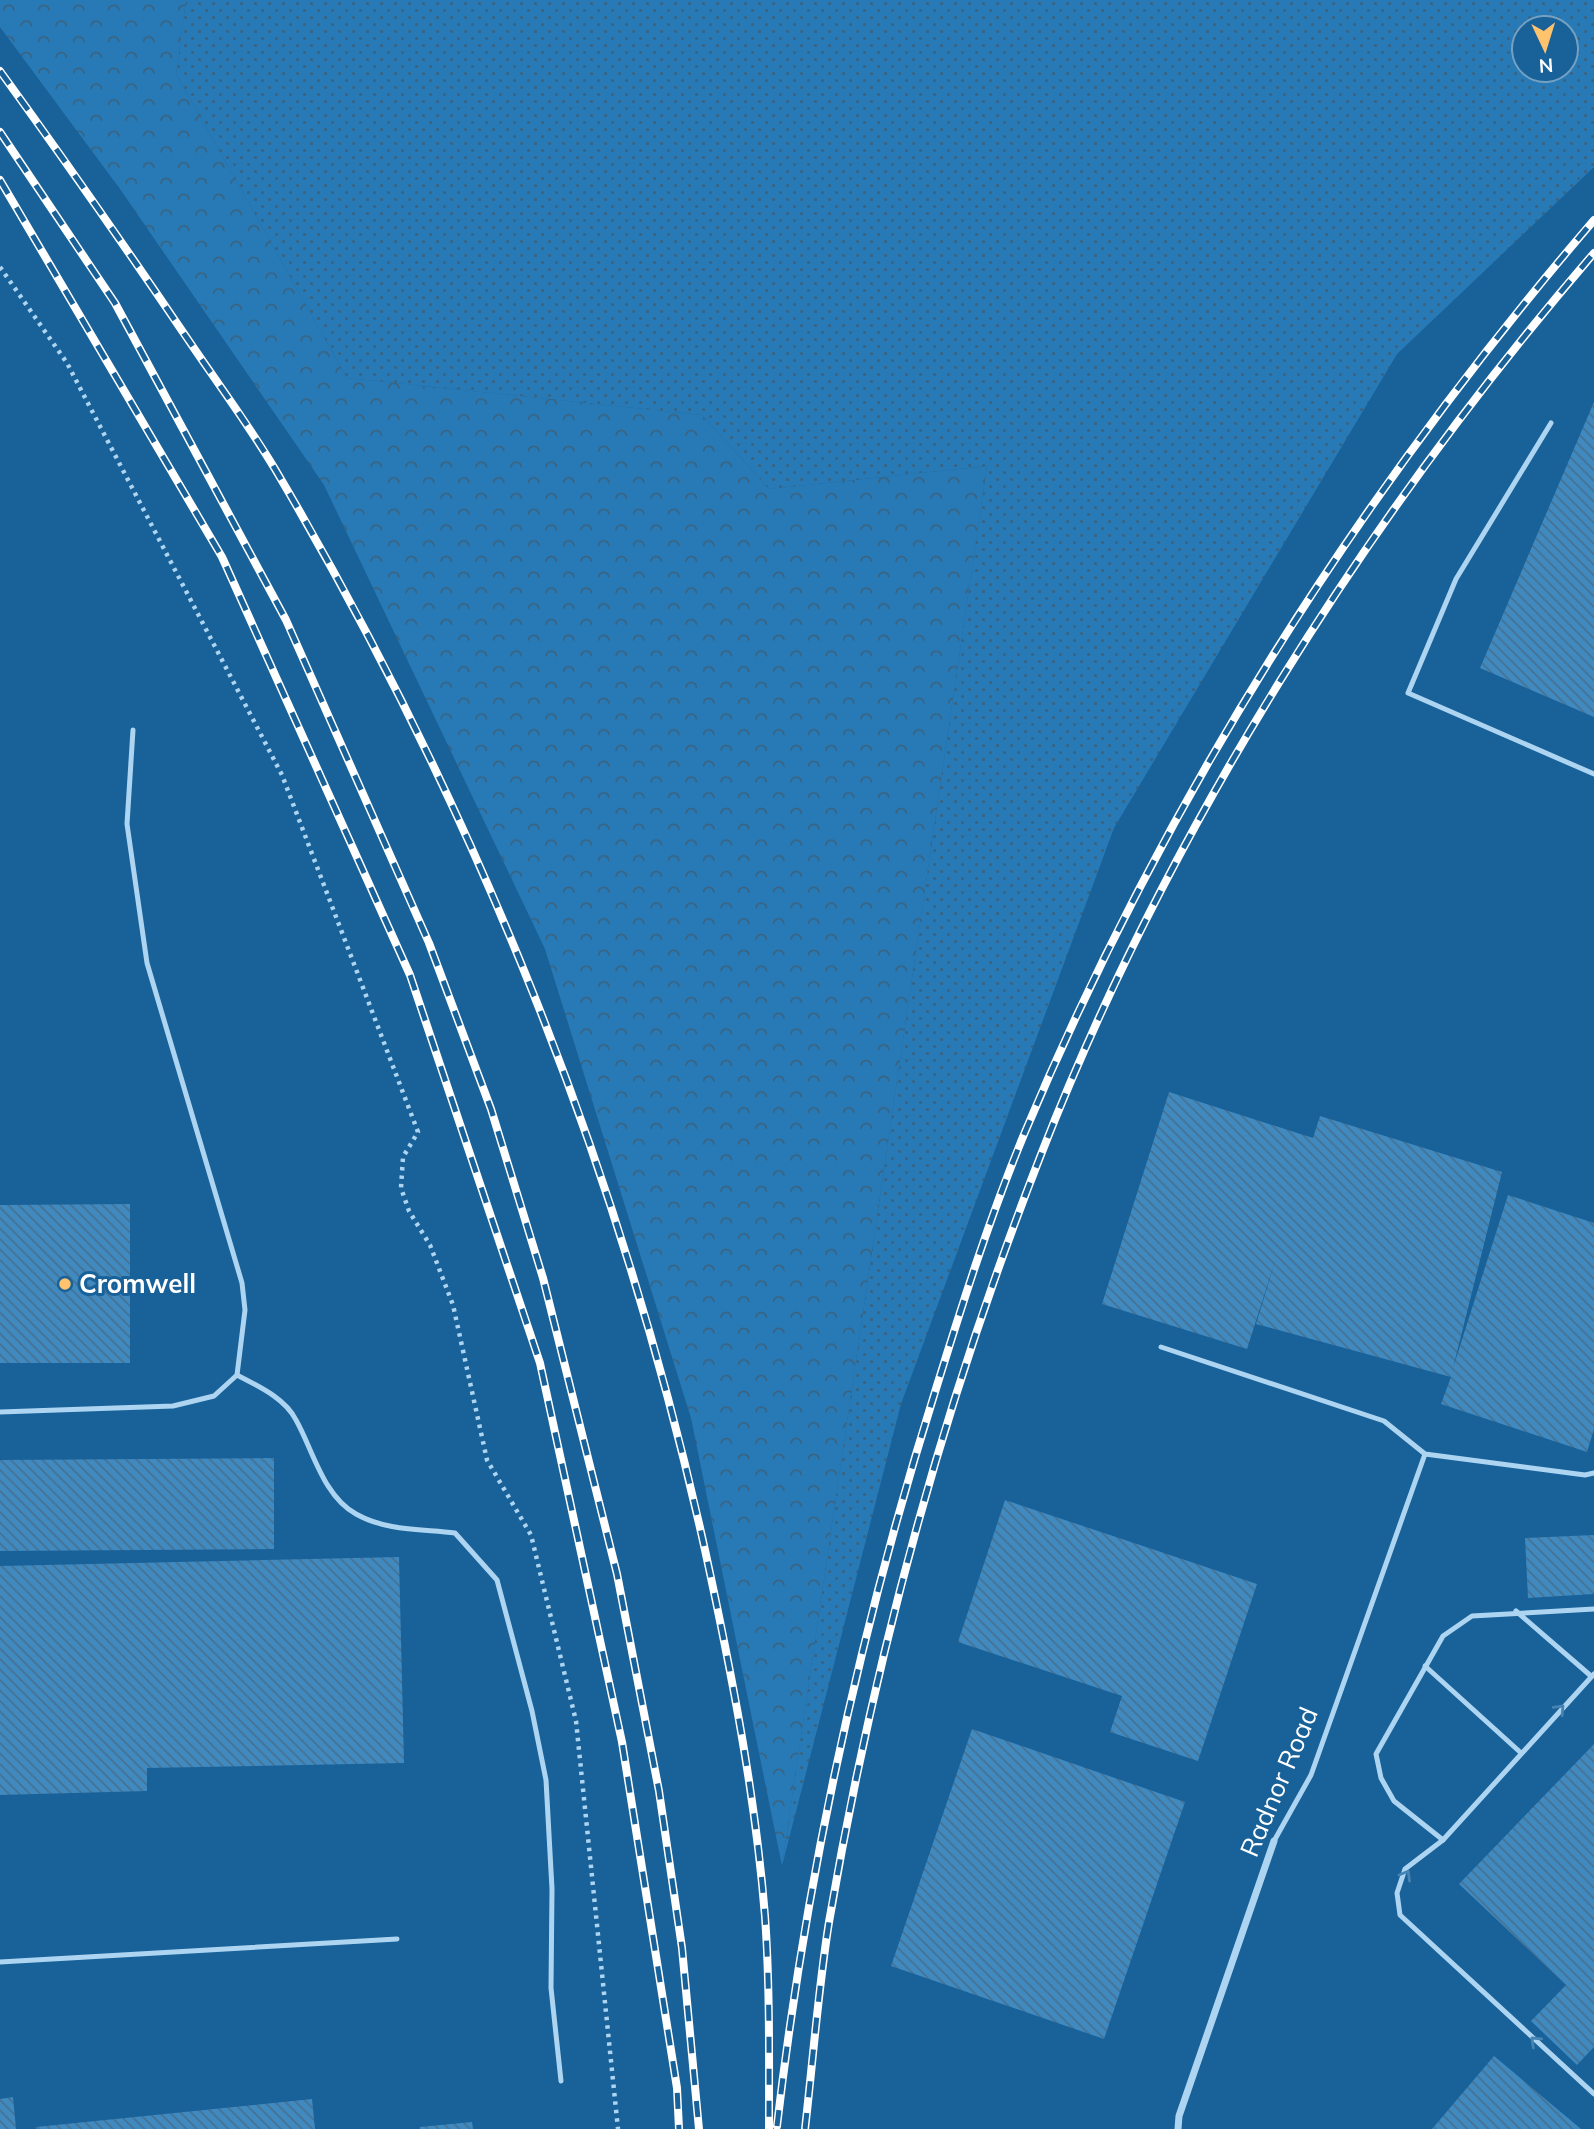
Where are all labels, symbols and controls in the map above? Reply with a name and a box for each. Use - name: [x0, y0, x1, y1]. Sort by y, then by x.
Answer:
- north arrow: [1510, 14, 1580, 84]
- text: N: [1538, 53, 1554, 78]
- place label: Cromwell: [79, 1267, 196, 1300]
- marker: Cromwell: [57, 1276, 73, 1292]
- street label: Radnor Road: [1232, 1702, 1325, 1862]
- one-way arrow: [1552, 1704, 1564, 1717]
- one-way arrow: [1398, 1869, 1411, 1882]
- one-way arrow: [1530, 2036, 1543, 2049]

